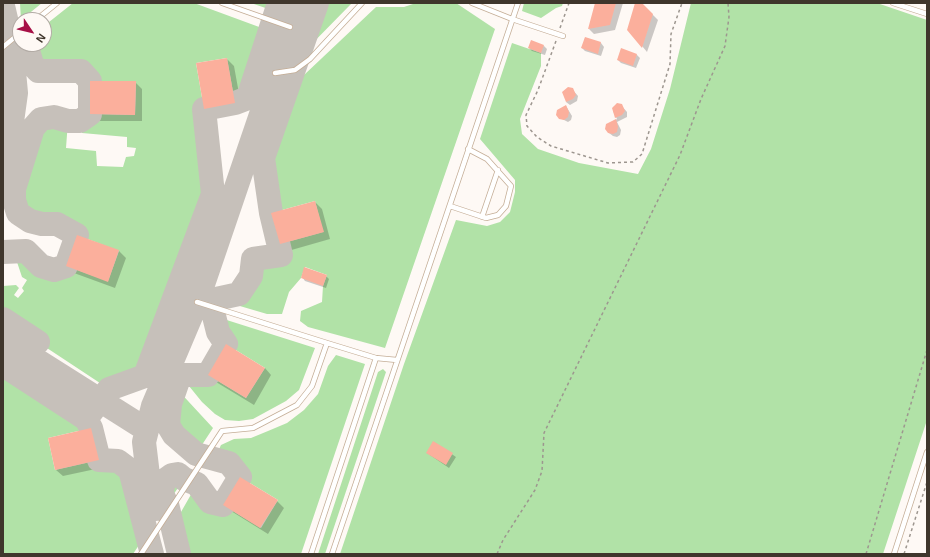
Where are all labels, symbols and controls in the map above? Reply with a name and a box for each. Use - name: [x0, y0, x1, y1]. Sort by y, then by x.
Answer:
- north arrow: [12, 12, 52, 52]
- text: N: [34, 32, 48, 45]

